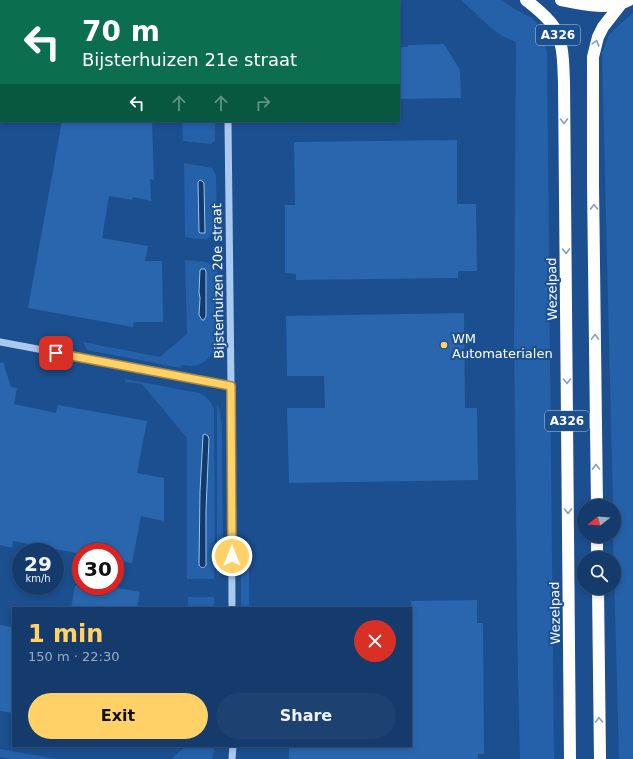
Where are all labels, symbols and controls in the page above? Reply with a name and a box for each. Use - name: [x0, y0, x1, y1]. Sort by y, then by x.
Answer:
- text: 70 m: [82, 15, 160, 48]
- icon: left: [16, 16, 68, 68]
- road number: A326: [536, 25, 580, 45]
- one-way arrow: [591, 40, 600, 47]
- text: Bijsterhuizen 21e straat: [82, 49, 297, 70]
- icon: left: [126, 92, 148, 114]
- icon: ahead: [168, 92, 190, 114]
- icon: ahead: [210, 92, 232, 114]
- icon: right: [252, 92, 274, 114]
- one-way arrow: [560, 118, 568, 124]
- street label: Bijsterhuizen 20e straat: [209, 203, 227, 359]
- one-way arrow: [589, 204, 598, 210]
- one-way arrow: [562, 248, 570, 254]
- street label: Wezelpad: [544, 257, 560, 321]
- place label: WM Automaterialen: [452, 331, 553, 361]
- one-way arrow: [591, 334, 599, 340]
- pin: [39, 336, 73, 370]
- marker: WM Automaterialen: [439, 340, 449, 350]
- icon: arrive: [45, 342, 67, 364]
- one-way arrow: [563, 378, 571, 384]
- road number: A326: [545, 411, 589, 431]
- one-way arrow: [592, 464, 600, 470]
- north arrow: [577, 499, 621, 543]
- map controls: [577, 499, 621, 595]
- one-way arrow: [564, 508, 572, 514]
- position arrow: [211, 535, 253, 577]
- speed limit sign: 30: [72, 543, 124, 595]
- button: search: [577, 551, 621, 595]
- text: 29: [24, 552, 52, 576]
- text: km/h: [25, 573, 51, 584]
- street label: Wezelpad: [547, 581, 563, 645]
- text: 1 min: [28, 620, 103, 648]
- button: close: [354, 620, 396, 662]
- text: 150 m · 22:30: [28, 649, 119, 664]
- button: Exit: [28, 693, 208, 739]
- button: Share: [216, 693, 396, 739]
- one-way arrow: [595, 717, 603, 723]

